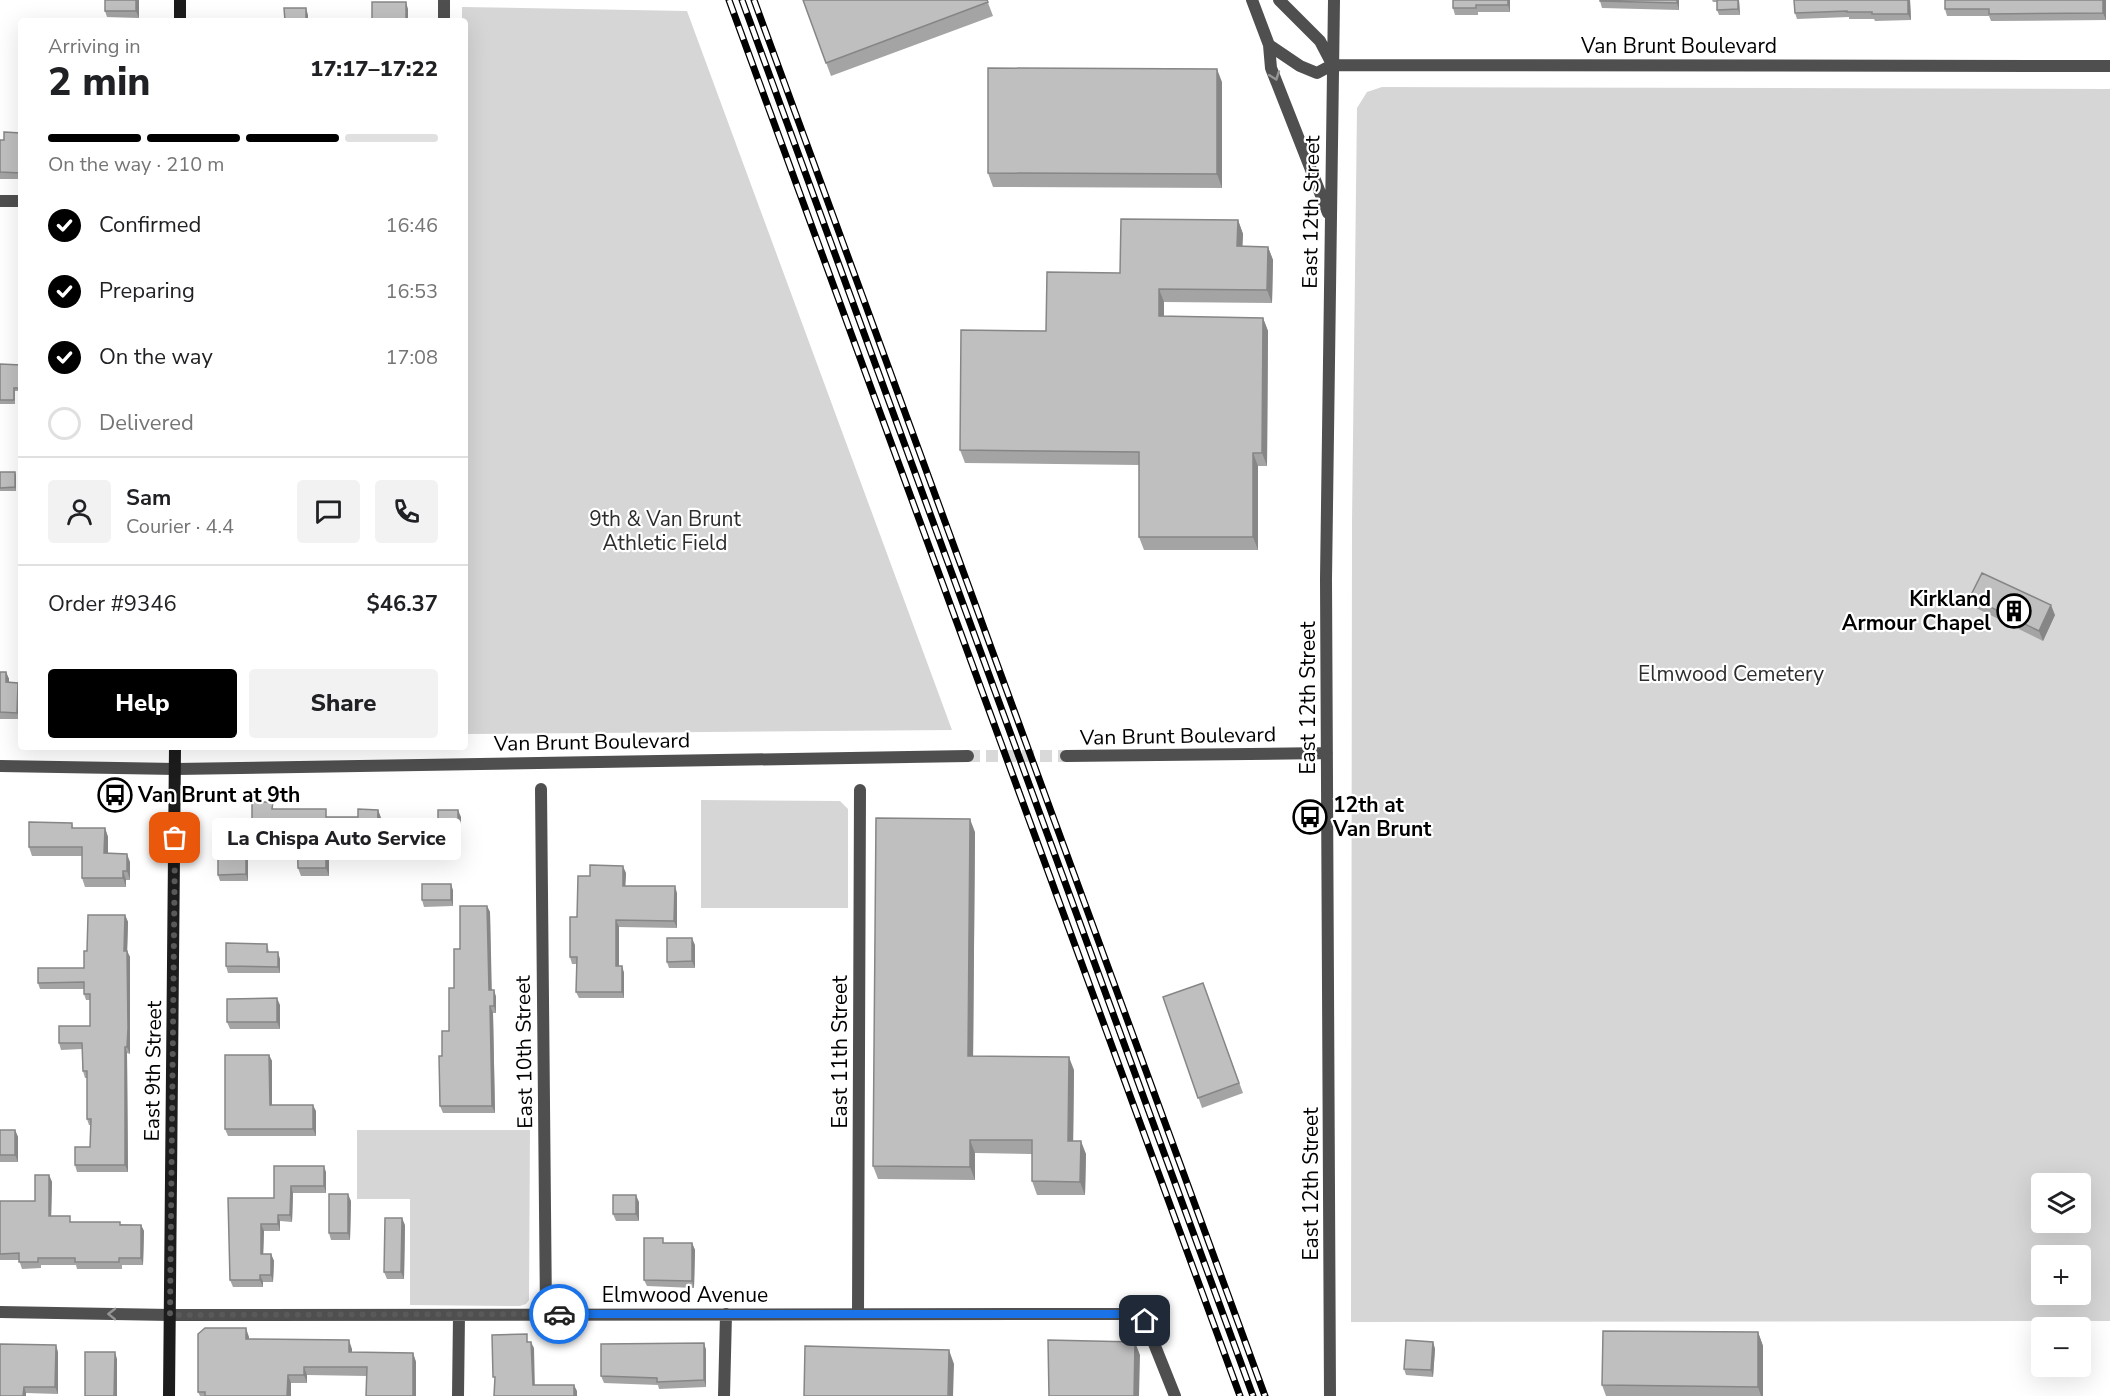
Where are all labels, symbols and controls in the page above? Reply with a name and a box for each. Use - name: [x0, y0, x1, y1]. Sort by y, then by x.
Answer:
- street label: Van Brunt Boulevard: [1580, 32, 1777, 60]
- text: Arriving in: [48, 33, 141, 60]
- text: 17:17–17:22: [310, 54, 438, 84]
- text: 2 min: [48, 56, 151, 109]
- one-way arrow: [1267, 70, 1280, 80]
- street label: East 12th Street: [1296, 135, 1326, 289]
- text: On the way · 210 m: [48, 151, 224, 178]
- icon: check: [48, 209, 81, 242]
- text: Confirmed: [99, 210, 201, 240]
- text: 16:46: [385, 212, 438, 239]
- icon: check: [48, 275, 81, 308]
- text: Preparing: [99, 276, 195, 306]
- text: 16:53: [385, 278, 438, 305]
- icon: check: [48, 341, 81, 374]
- text: On the way: [99, 342, 213, 372]
- text: 17:08: [385, 344, 438, 371]
- text: Delivered: [99, 408, 194, 438]
- button: person: [48, 480, 111, 543]
- button: chat: [297, 480, 360, 543]
- button: phone: [375, 480, 438, 543]
- text: Sam: [126, 483, 171, 513]
- park label: 9th & Van Brunt Athletic Field: [589, 505, 742, 557]
- text: Courier · 4.4: [126, 513, 234, 540]
- place label: Kirkland Armour Chapel: [1842, 585, 1991, 637]
- text: Order #9346: [48, 589, 177, 619]
- text: $46.37: [367, 589, 438, 619]
- building icon: Kirkland Armour Chapel: [1996, 593, 2032, 629]
- street label: East 12th Street: [1294, 621, 1322, 775]
- park label: Elmwood Cemetery: [1638, 660, 1824, 688]
- button: Help: [48, 669, 237, 738]
- button: Share: [249, 669, 438, 738]
- street label: Van Brunt Boulevard: [1079, 720, 1276, 752]
- street label: Van Brunt Boulevard: [493, 726, 690, 758]
- bus stop icon: Van Brunt at 9th: [97, 777, 133, 813]
- place label: Van Brunt at 9th: [137, 781, 300, 809]
- place label: 12th at Van Brunt: [1332, 791, 1432, 843]
- bus stop icon: 12th at Van Brunt: [1292, 799, 1328, 835]
- pin: [149, 812, 200, 863]
- callout: La Chispa Auto Service: [211, 817, 460, 859]
- icon: bag: [158, 821, 191, 854]
- text: La Chispa Auto Service: [227, 825, 446, 852]
- street label: East 10th Street: [509, 975, 539, 1129]
- street label: East 11th Street: [826, 975, 854, 1129]
- street label: East 9th Street: [138, 1000, 168, 1141]
- street label: East 12th Street: [1297, 1107, 1325, 1261]
- map controls: [2031, 1173, 2091, 1377]
- button: layers: [2031, 1173, 2091, 1233]
- button: +: [2031, 1245, 2091, 1305]
- street label: Elmwood Avenue: [602, 1281, 768, 1309]
- courier: [529, 1284, 589, 1344]
- pin: [1119, 1295, 1170, 1346]
- icon: car: [543, 1298, 576, 1331]
- icon: home: [1128, 1304, 1161, 1337]
- one-way arrow: [107, 1307, 116, 1320]
- button: −: [2031, 1317, 2091, 1377]

